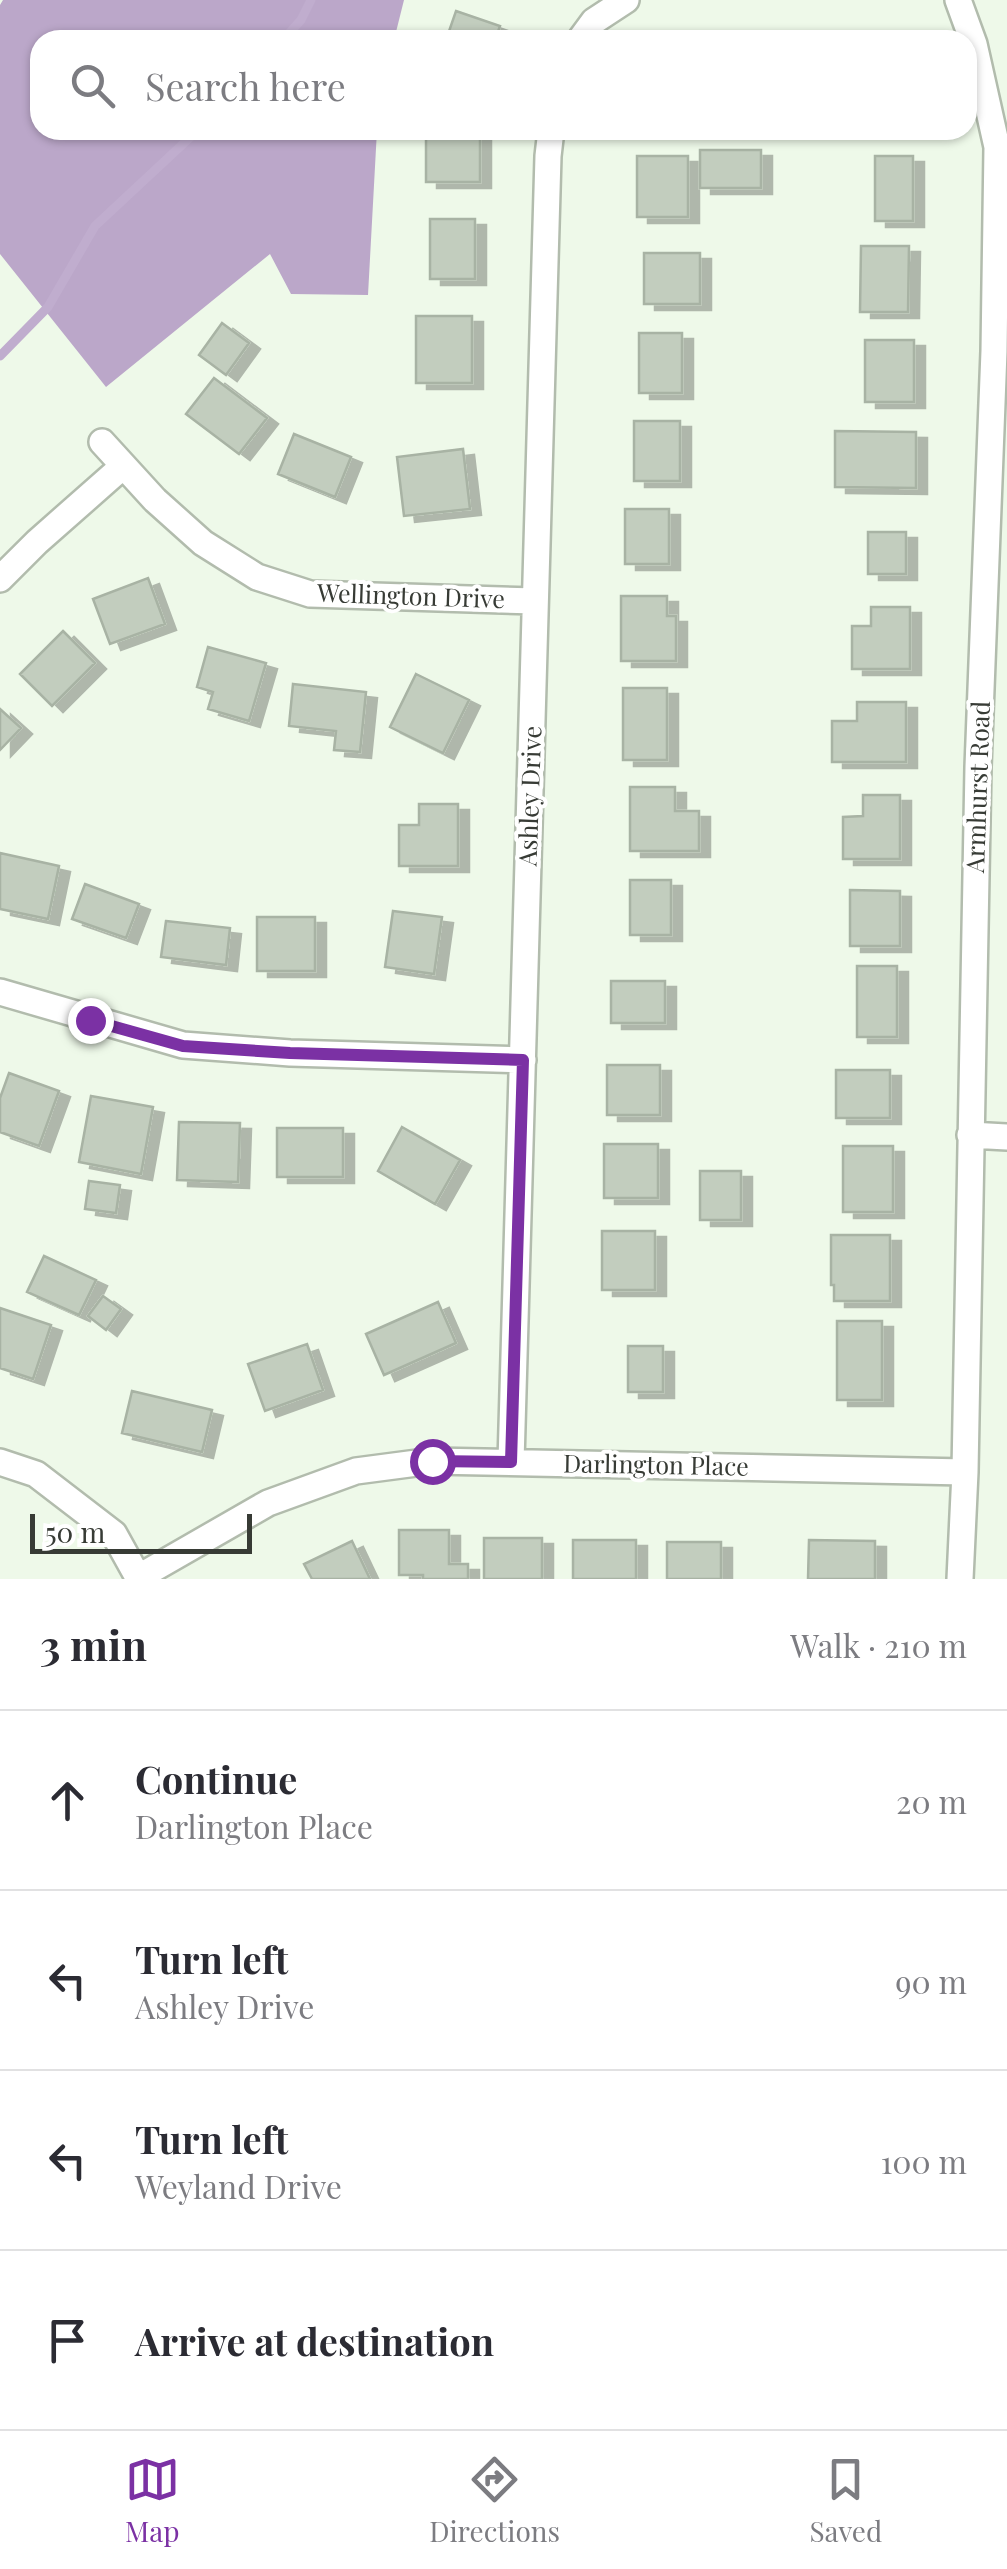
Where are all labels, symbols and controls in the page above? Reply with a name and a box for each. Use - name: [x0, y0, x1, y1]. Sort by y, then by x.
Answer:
- search box: [30, 30, 977, 140]
- icon: search: [65, 58, 120, 113]
- text: Search here: [145, 60, 346, 111]
- street label: Wellington Drive: [316, 575, 506, 614]
- street label: Armhurst Road: [957, 700, 996, 875]
- street label: Ashley Drive: [510, 725, 547, 868]
- route end: [68, 998, 114, 1044]
- route start: [410, 1439, 456, 1485]
- street label: Darlington Place: [563, 1445, 749, 1482]
- scale bar: [30, 1509, 252, 1553]
- text: 50 m: [45, 1513, 105, 1550]
- text: 3 min: [40, 1616, 147, 1672]
- text: Walk · 210 m: [790, 1623, 967, 1666]
- text: Continue: [135, 1753, 297, 1804]
- icon: ahead: [40, 1773, 95, 1828]
- text: 20 m: [896, 1779, 967, 1822]
- text: Darlington Place: [135, 1804, 373, 1847]
- text: Turn left: [135, 1933, 288, 1984]
- icon: left: [40, 1953, 95, 2008]
- text: 90 m: [895, 1959, 967, 2002]
- text: Ashley Drive: [135, 1984, 315, 2027]
- text: Turn left: [135, 2113, 288, 2164]
- icon: left: [40, 2133, 95, 2188]
- text: 100 m: [880, 2139, 967, 2182]
- text: Weyland Drive: [135, 2164, 342, 2207]
- icon: arrive: [40, 2313, 95, 2368]
- text: Arrive at destination: [135, 2315, 494, 2366]
- tab: Map: [125, 2452, 180, 2549]
- tab: Directions: [429, 2452, 560, 2549]
- tab: Saved: [809, 2452, 882, 2549]

